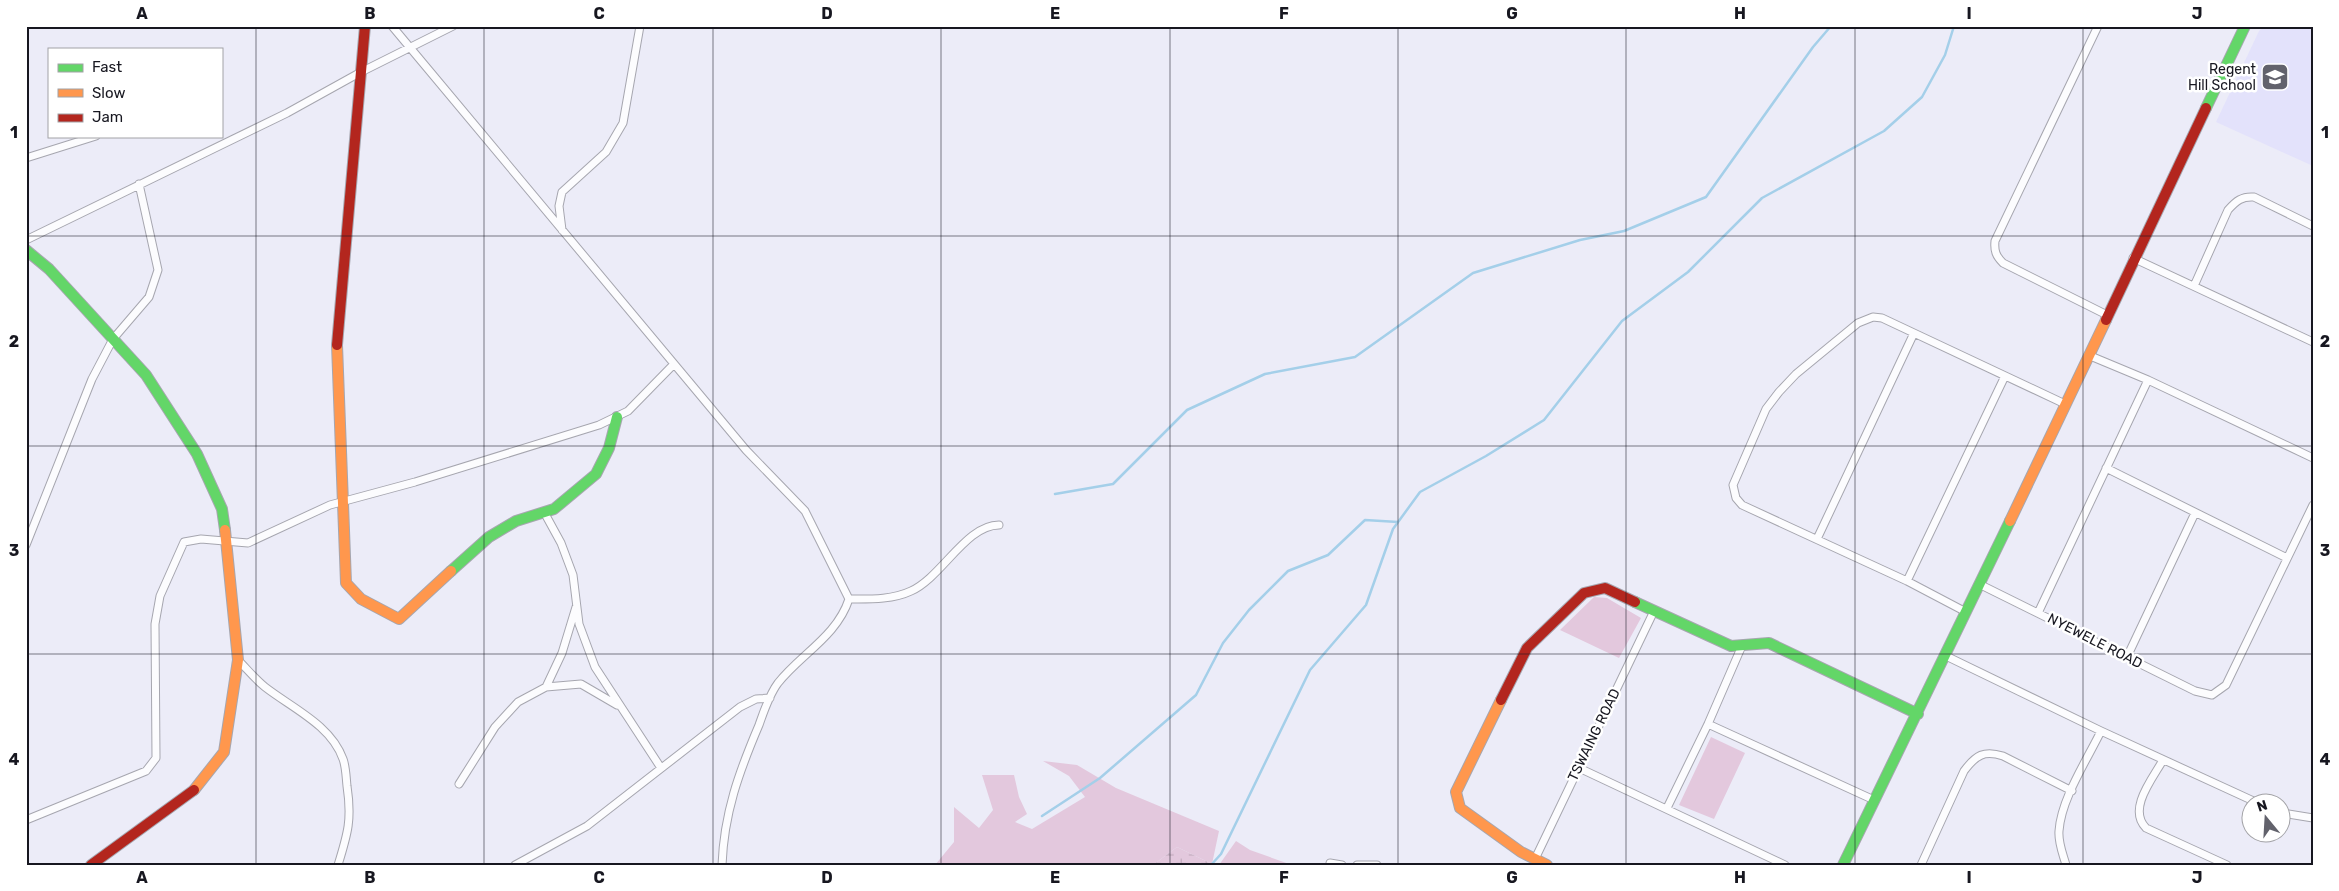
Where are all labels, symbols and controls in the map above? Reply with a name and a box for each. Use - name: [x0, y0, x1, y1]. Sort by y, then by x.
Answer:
- text: A: [136, 4, 148, 23]
- text: B: [364, 4, 376, 23]
- text: C: [593, 4, 605, 23]
- text: D: [821, 4, 833, 23]
- text: E: [1050, 4, 1060, 23]
- text: F: [1279, 4, 1289, 23]
- text: G: [1506, 4, 1518, 23]
- text: H: [1734, 4, 1746, 23]
- text: I: [1966, 4, 1972, 23]
- text: J: [2192, 4, 2202, 23]
- legend: [48, 48, 222, 138]
- text: Fast: [92, 58, 122, 76]
- place label: Regent Hill School: [2188, 61, 2257, 94]
- school or university icon: Regent Hill School: [2260, 62, 2290, 92]
- text: Slow: [92, 84, 125, 102]
- text: Jam: [92, 108, 123, 126]
- text: 1: [10, 123, 18, 142]
- text: 1: [2321, 123, 2329, 142]
- text: 2: [9, 332, 19, 351]
- text: 2: [2320, 332, 2330, 351]
- text: 3: [9, 541, 19, 560]
- text: 3: [2320, 541, 2330, 560]
- street label: NYEWELE ROAD: [2045, 610, 2145, 672]
- street label: TSWAING ROAD: [1564, 686, 1624, 784]
- text: 4: [9, 750, 20, 769]
- text: 4: [2320, 750, 2331, 769]
- north arrow: [2242, 794, 2292, 844]
- text: N: [2255, 796, 2270, 816]
- text: A: [136, 868, 148, 887]
- text: B: [364, 868, 376, 887]
- text: C: [593, 868, 605, 887]
- text: D: [821, 868, 833, 887]
- text: E: [1050, 868, 1060, 887]
- text: F: [1279, 868, 1289, 887]
- text: G: [1506, 868, 1518, 887]
- text: H: [1734, 868, 1746, 887]
- text: I: [1966, 868, 1972, 887]
- text: J: [2192, 868, 2202, 887]

